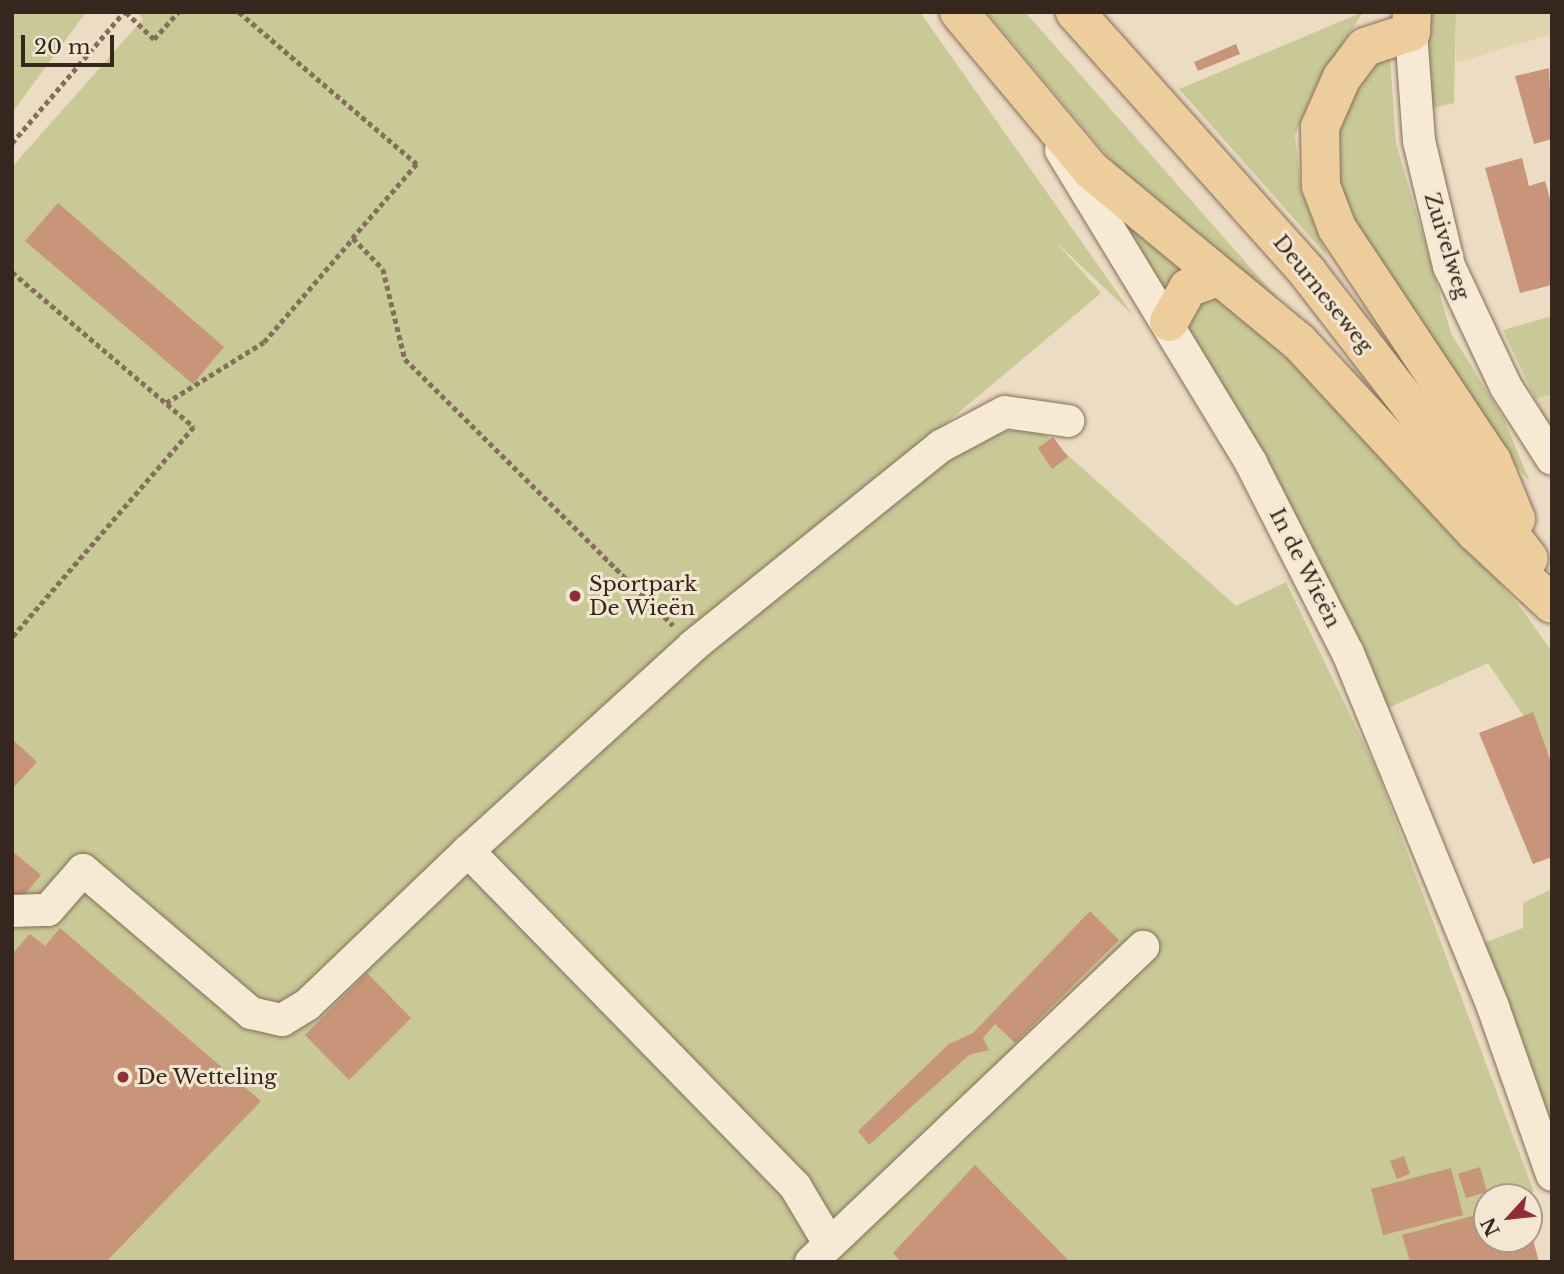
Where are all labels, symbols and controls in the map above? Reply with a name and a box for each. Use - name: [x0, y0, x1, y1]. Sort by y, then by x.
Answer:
- scale bar: [24, 21, 117, 65]
- text: 20 m: [34, 34, 91, 60]
- street label: Zuivelweg: [1419, 190, 1475, 302]
- street label: Deurneseweg: [1268, 230, 1378, 358]
- street label: In de Wieën: [1264, 504, 1346, 632]
- place label: Sportpark De Wieën: [589, 571, 697, 621]
- marker: Sportpark De Wieën: [567, 588, 583, 604]
- place label: De Wetteling: [137, 1064, 278, 1090]
- marker: De Wetteling: [115, 1069, 131, 1085]
- north arrow: [1473, 1183, 1543, 1253]
- text: N: [1476, 1214, 1505, 1240]

